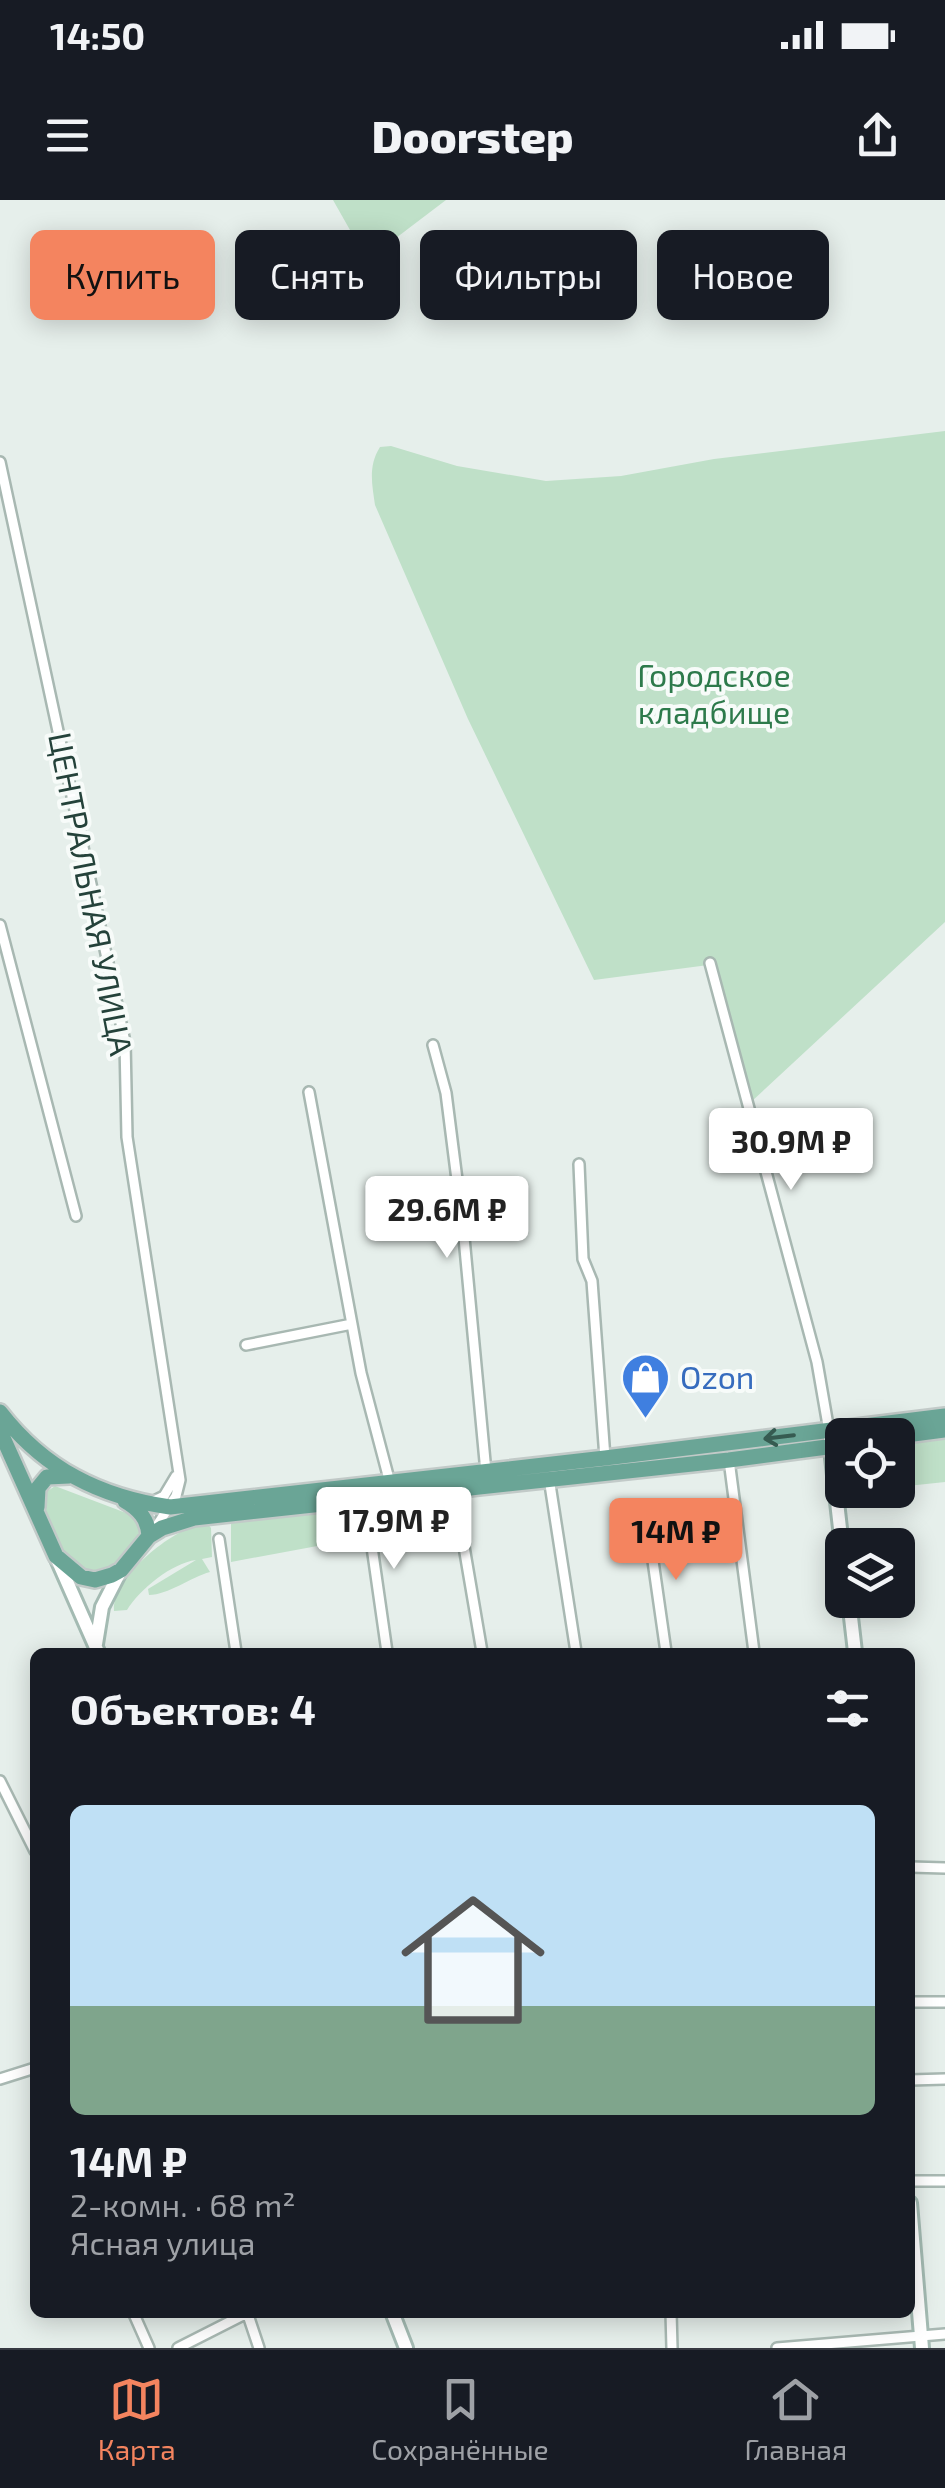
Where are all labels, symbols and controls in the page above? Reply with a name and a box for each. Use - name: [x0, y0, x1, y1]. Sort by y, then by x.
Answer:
- text: 14:50: [50, 12, 145, 58]
- icon: menu: [40, 108, 95, 163]
- text: Doorstep: [371, 108, 574, 162]
- icon: share: [850, 108, 905, 163]
- chip: Купить: [30, 230, 215, 320]
- chip: Снять: [235, 230, 400, 320]
- chip: Фильтры: [420, 230, 637, 320]
- chip: Новое: [657, 230, 829, 320]
- park label: Городское кладбище: [637, 655, 791, 730]
- street label: ЦЕНТРАЛЬНАЯ УЛИЦА: [42, 729, 142, 1058]
- pin: 30.9M ₽: [699, 1108, 883, 1193]
- text: 30.9M ₽: [731, 1121, 851, 1159]
- pin: 29.6M ₽: [355, 1176, 539, 1261]
- text: 29.6M ₽: [387, 1189, 507, 1227]
- shop icon: Ozon: [619, 1352, 671, 1420]
- place label: Ozon: [680, 1357, 754, 1395]
- map controls: [825, 1418, 915, 1618]
- button: locate: [825, 1418, 915, 1508]
- one-way arrow: [763, 1428, 795, 1447]
- pin: 17.9M ₽: [302, 1487, 486, 1572]
- pin: 14M ₽: [606, 1498, 746, 1583]
- text: 17.9M ₽: [338, 1500, 450, 1538]
- text: 14M ₽: [631, 1511, 721, 1549]
- button: layers: [825, 1528, 915, 1618]
- icon: filters: [820, 1681, 875, 1736]
- text: Объектов: 4: [70, 1683, 316, 1733]
- icon: home: [383, 1870, 563, 2050]
- text: 14M ₽: [70, 2135, 187, 2185]
- text: 2-комн. · 68 m²: [70, 2185, 296, 2223]
- text: Ясная улица: [70, 2223, 256, 2261]
- tab: Карта: [98, 2372, 176, 2466]
- tab: Сохранённые: [371, 2372, 549, 2466]
- tab: Главная: [744, 2372, 847, 2466]

